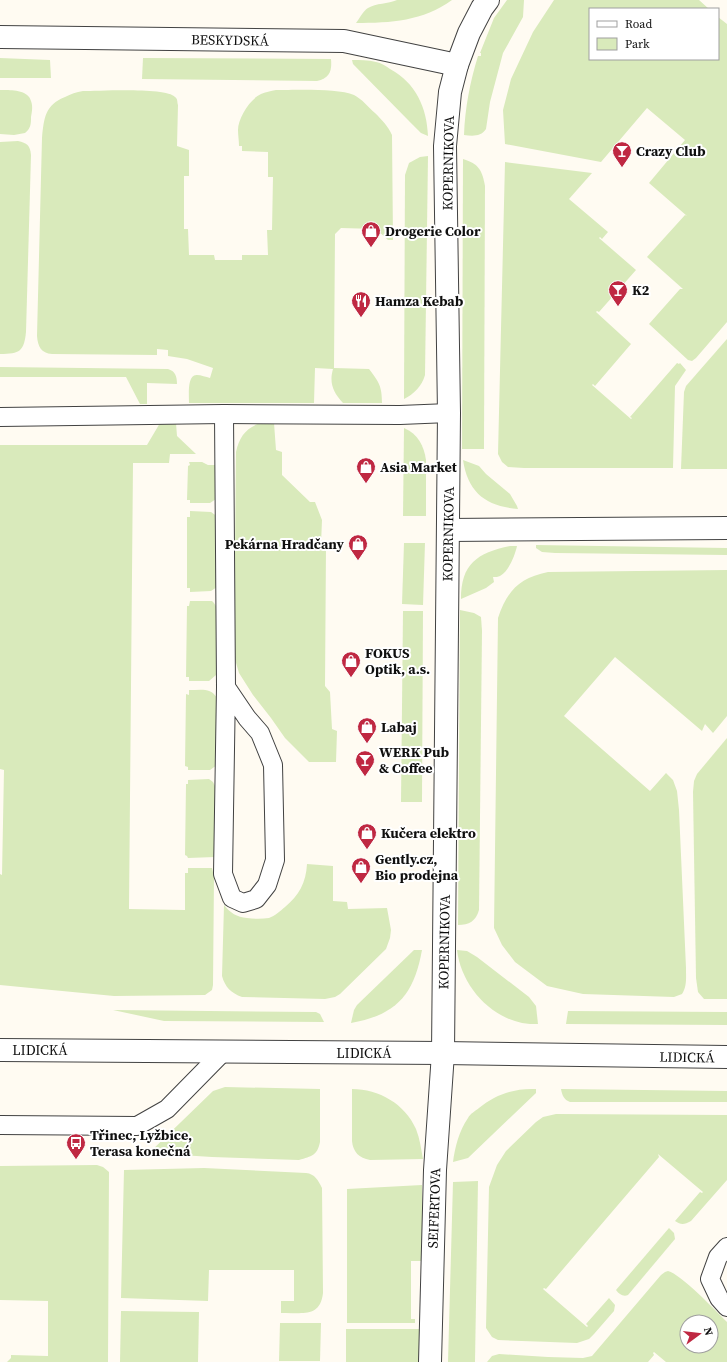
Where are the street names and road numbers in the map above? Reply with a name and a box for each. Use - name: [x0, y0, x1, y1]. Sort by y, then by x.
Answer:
- street label: BESKYDSKÁ: [191, 29, 270, 51]
- street label: KOPERNIKOVA: [437, 115, 459, 211]
- street label: KOPERNIKOVA: [437, 486, 459, 582]
- street label: KOPERNIKOVA: [433, 894, 455, 990]
- street label: LIDICKÁ: [12, 1040, 68, 1060]
- street label: LIDICKÁ: [336, 1043, 392, 1063]
- street label: LIDICKÁ: [659, 1047, 715, 1067]
- street label: SEIFERTOVA: [423, 1167, 445, 1249]

